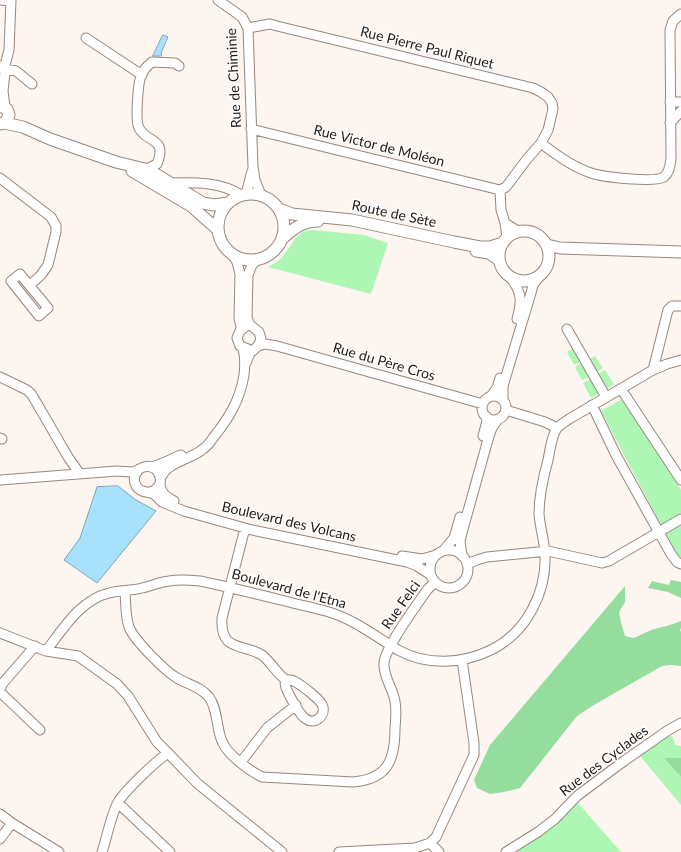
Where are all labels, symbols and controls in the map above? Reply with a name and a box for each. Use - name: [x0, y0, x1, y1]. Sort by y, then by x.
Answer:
- street label: Rue Pierre Paul Riquet: [358, 23, 496, 73]
- street label: Rue de Chiminie: [223, 28, 245, 128]
- street label: Rue Victor de Moléon: [312, 122, 446, 170]
- street label: Route de Sète: [350, 197, 438, 231]
- street label: Rue du Père Cros: [331, 339, 437, 385]
- street label: Boulevard des Volcans: [220, 498, 358, 546]
- street label: Boulevard de l'Etna: [230, 566, 348, 612]
- street label: Rue Felci: [378, 578, 424, 632]
- street label: Rue des Cyclades: [556, 722, 652, 800]

